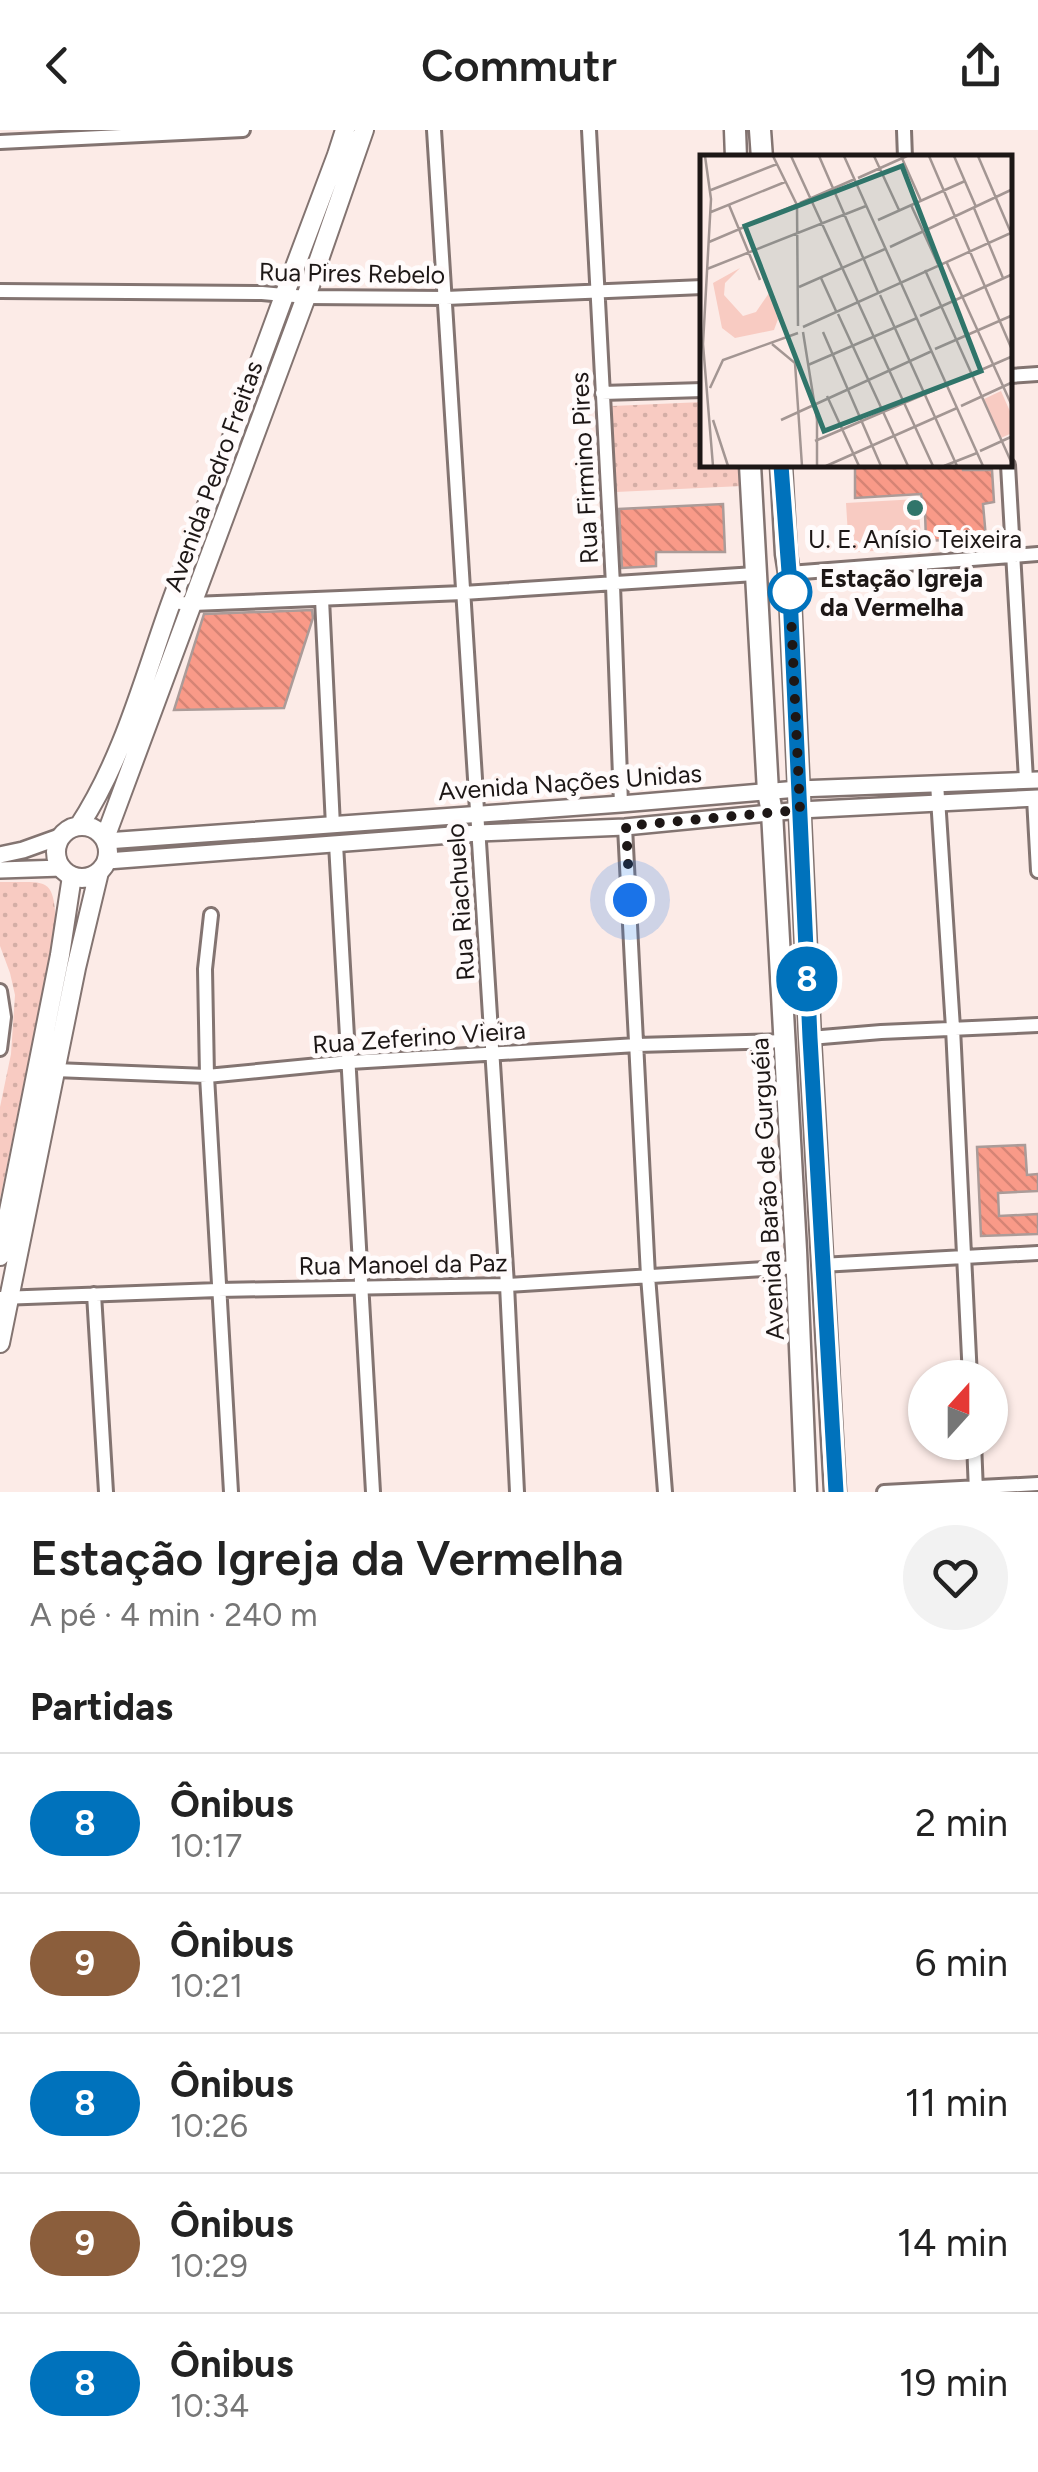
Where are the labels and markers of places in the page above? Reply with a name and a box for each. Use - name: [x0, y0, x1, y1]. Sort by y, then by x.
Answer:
- marker: U. E. Anísio Teixeira: [904, 497, 926, 519]
- place label: U. E. Anísio Teixeira: [808, 524, 1022, 554]
- place label: Estação Igreja da Vermelha: [820, 563, 983, 622]
- marker: Estação Igreja da Vermelha: [769, 571, 811, 613]

